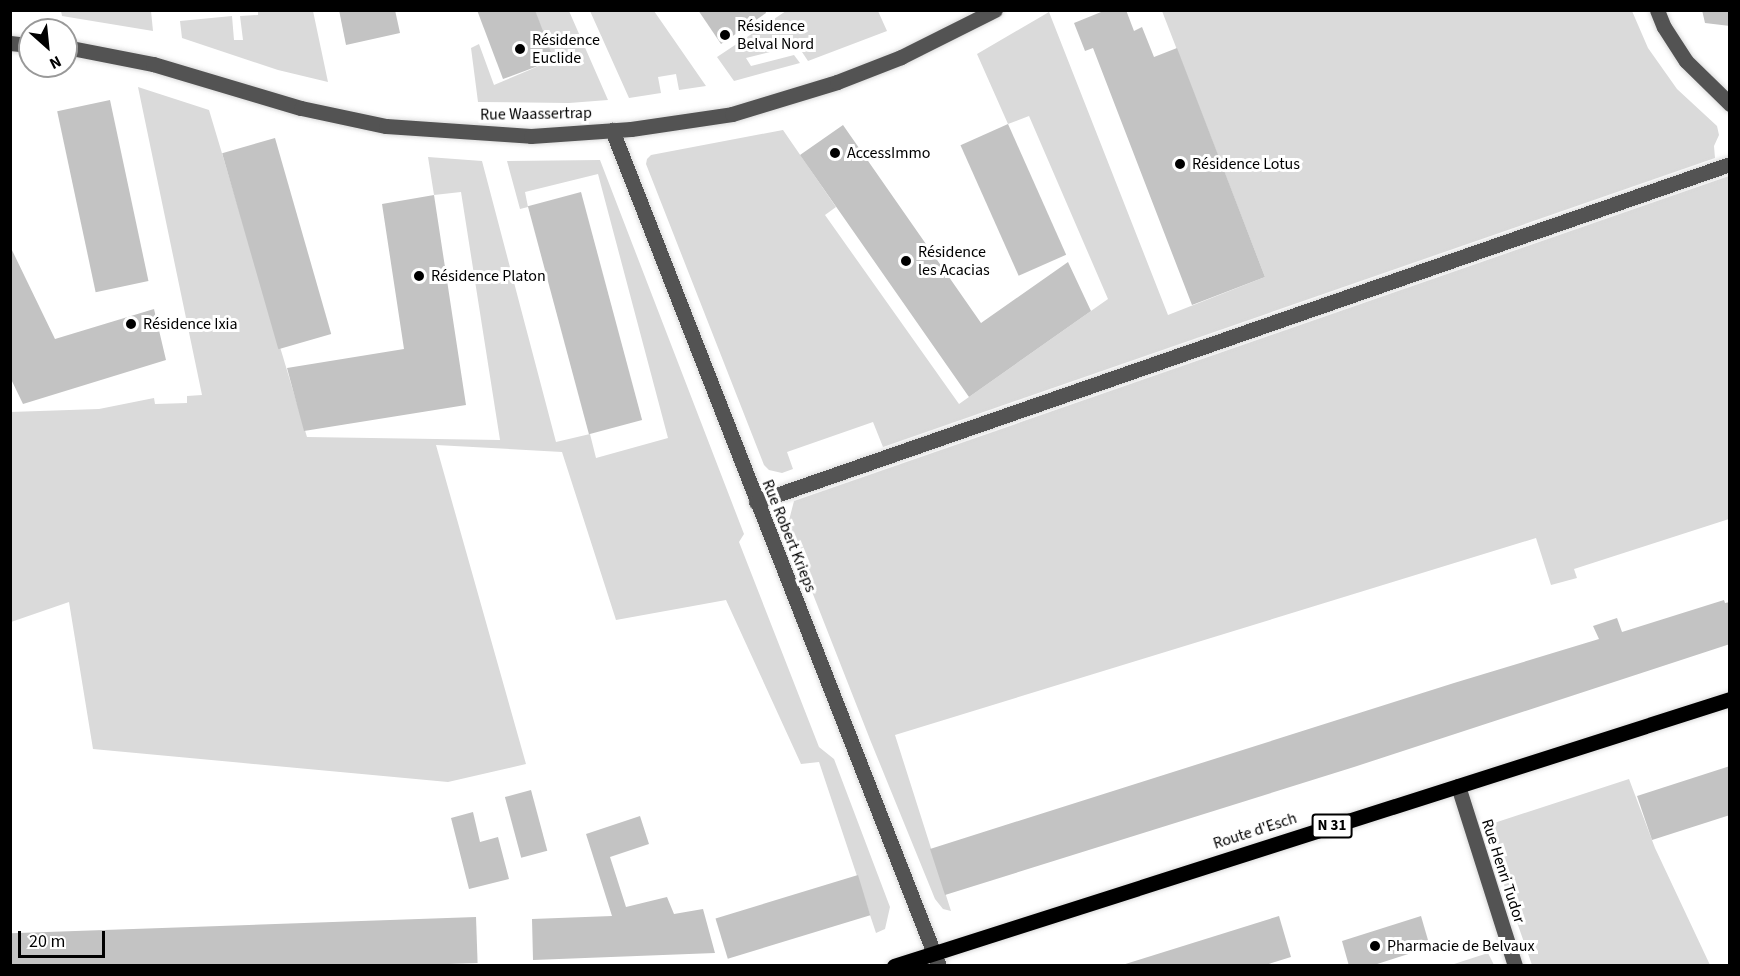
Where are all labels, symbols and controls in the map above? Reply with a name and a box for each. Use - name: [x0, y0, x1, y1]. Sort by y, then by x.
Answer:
- place label: Résidence Belval Nord: [737, 16, 814, 54]
- north arrow: [18, 18, 78, 78]
- marker: Résidence Belval Nord: [718, 28, 732, 42]
- place label: Résidence Euclide: [532, 30, 600, 68]
- marker: Résidence Euclide: [513, 42, 527, 56]
- text: N: [46, 50, 65, 74]
- street label: Rue Waassertrap: [480, 103, 592, 125]
- place label: AccessImmo: [847, 143, 930, 163]
- marker: AccessImmo: [828, 146, 842, 160]
- place label: Résidence Lotus: [1192, 154, 1300, 174]
- marker: Résidence Lotus: [1173, 157, 1187, 171]
- place label: Résidence les Acacias: [918, 242, 990, 280]
- marker: Résidence les Acacias: [899, 254, 913, 268]
- place label: Résidence Platon: [431, 266, 546, 286]
- marker: Résidence Platon: [412, 269, 426, 283]
- place label: Résidence Ixia: [143, 314, 238, 334]
- marker: Résidence Ixia: [124, 317, 138, 331]
- street label: Rue Robert Krieps: [758, 477, 820, 595]
- street label: Route d'Esch: [1211, 808, 1299, 854]
- road number: N 31: [1311, 814, 1353, 838]
- street label: Rue Henri Tudor: [1477, 816, 1529, 926]
- scale bar: [21, 919, 108, 957]
- text: 20 m: [29, 929, 65, 954]
- place label: Pharmacie de Belvaux: [1387, 936, 1535, 956]
- marker: Pharmacie de Belvaux: [1368, 939, 1382, 953]

